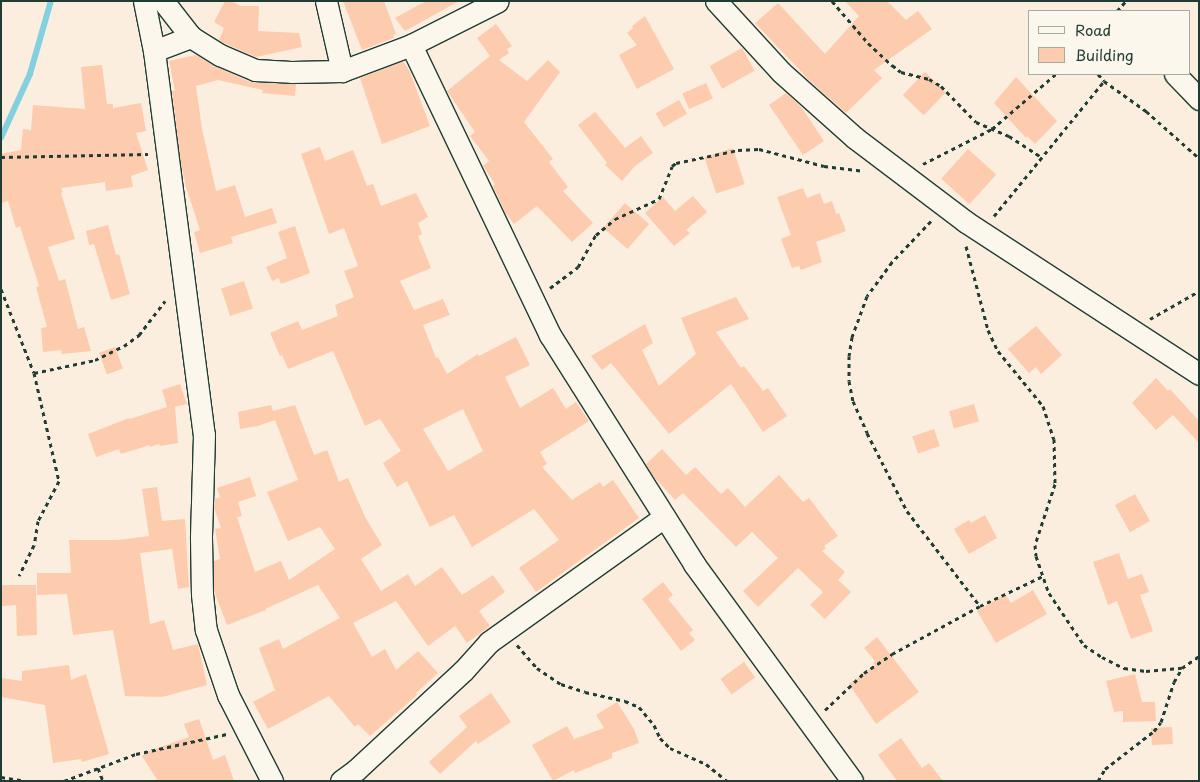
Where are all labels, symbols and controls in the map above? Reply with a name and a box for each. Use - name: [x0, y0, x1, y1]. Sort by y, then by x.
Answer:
- legend: [1028, 10, 1190, 75]
- text: Road: [1075, 18, 1111, 41]
- text: Building: [1075, 43, 1134, 66]

